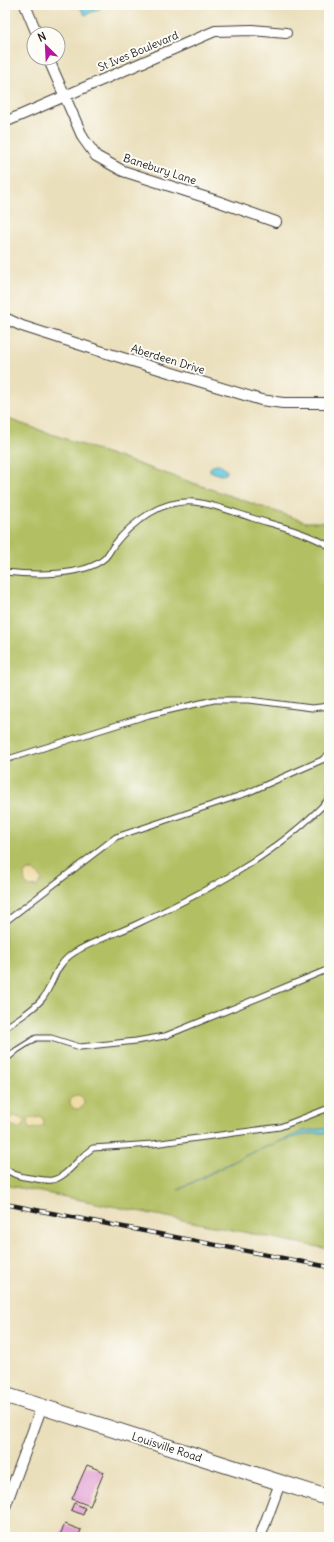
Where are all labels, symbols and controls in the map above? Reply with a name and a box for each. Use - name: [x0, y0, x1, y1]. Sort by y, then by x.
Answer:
- north arrow: [26, 26, 66, 66]
- street label: St Ives Boulevard: [96, 28, 181, 74]
- text: N: [36, 29, 48, 45]
- street label: Banebury Lane: [122, 151, 198, 187]
- street label: Aberdeen Drive: [129, 341, 207, 377]
- street label: Louisville Road: [130, 1429, 204, 1465]

